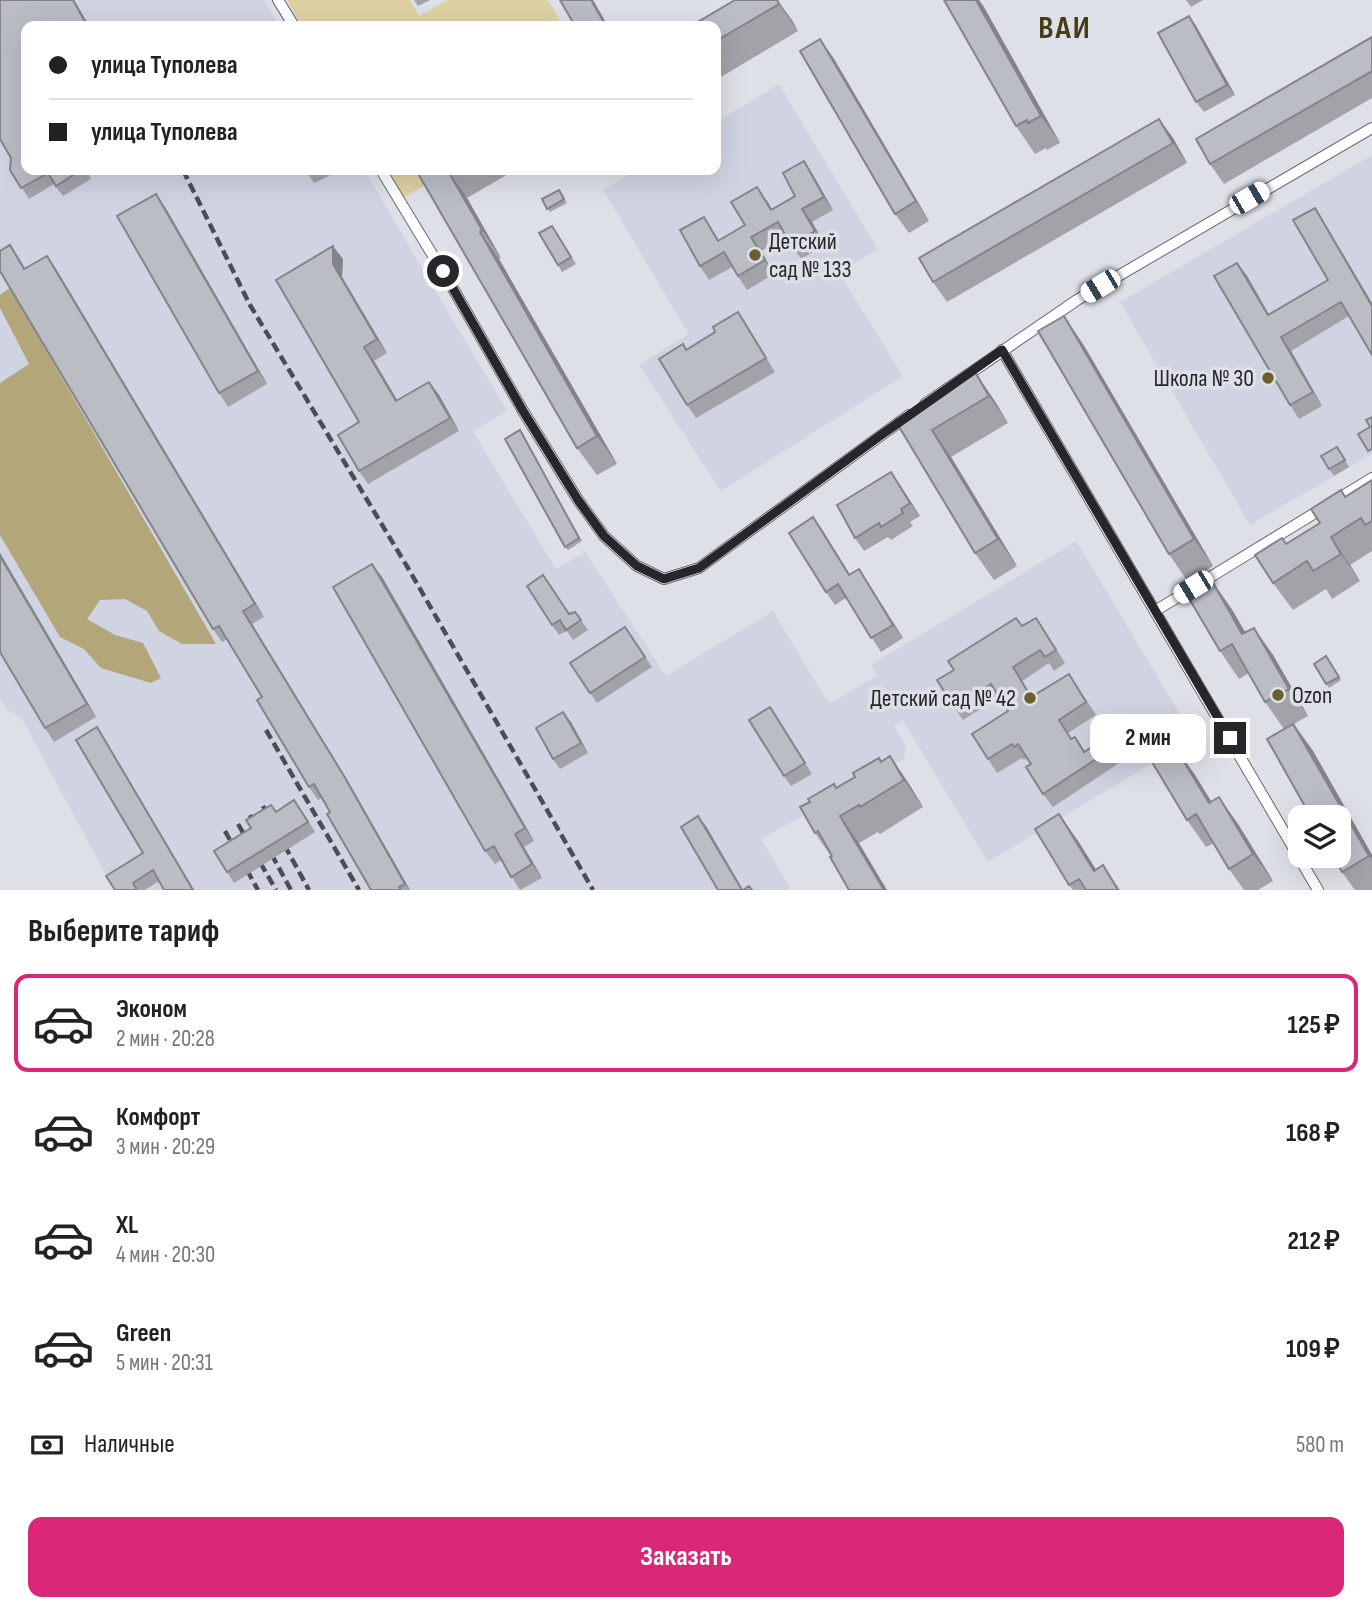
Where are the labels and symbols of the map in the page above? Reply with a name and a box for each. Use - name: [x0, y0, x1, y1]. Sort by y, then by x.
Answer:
- district label: ВАИ: [1038, 9, 1092, 48]
- car: [1226, 178, 1273, 218]
- place label: Детский сад № 133: [769, 227, 852, 284]
- marker: Детский сад № 133: [747, 247, 763, 263]
- route start: [427, 255, 459, 287]
- car: [1077, 266, 1124, 306]
- place label: Школа № 30: [1153, 364, 1254, 393]
- marker: Школа № 30: [1260, 370, 1276, 386]
- car: [1170, 567, 1217, 607]
- place label: Ozon: [1292, 681, 1332, 710]
- place label: Детский сад № 42: [870, 684, 1016, 713]
- marker: Ozon: [1270, 687, 1286, 703]
- marker: Детский сад № 42: [1022, 690, 1038, 706]
- callout: 2 мин: [1090, 714, 1206, 762]
- route end: [1214, 722, 1246, 754]

